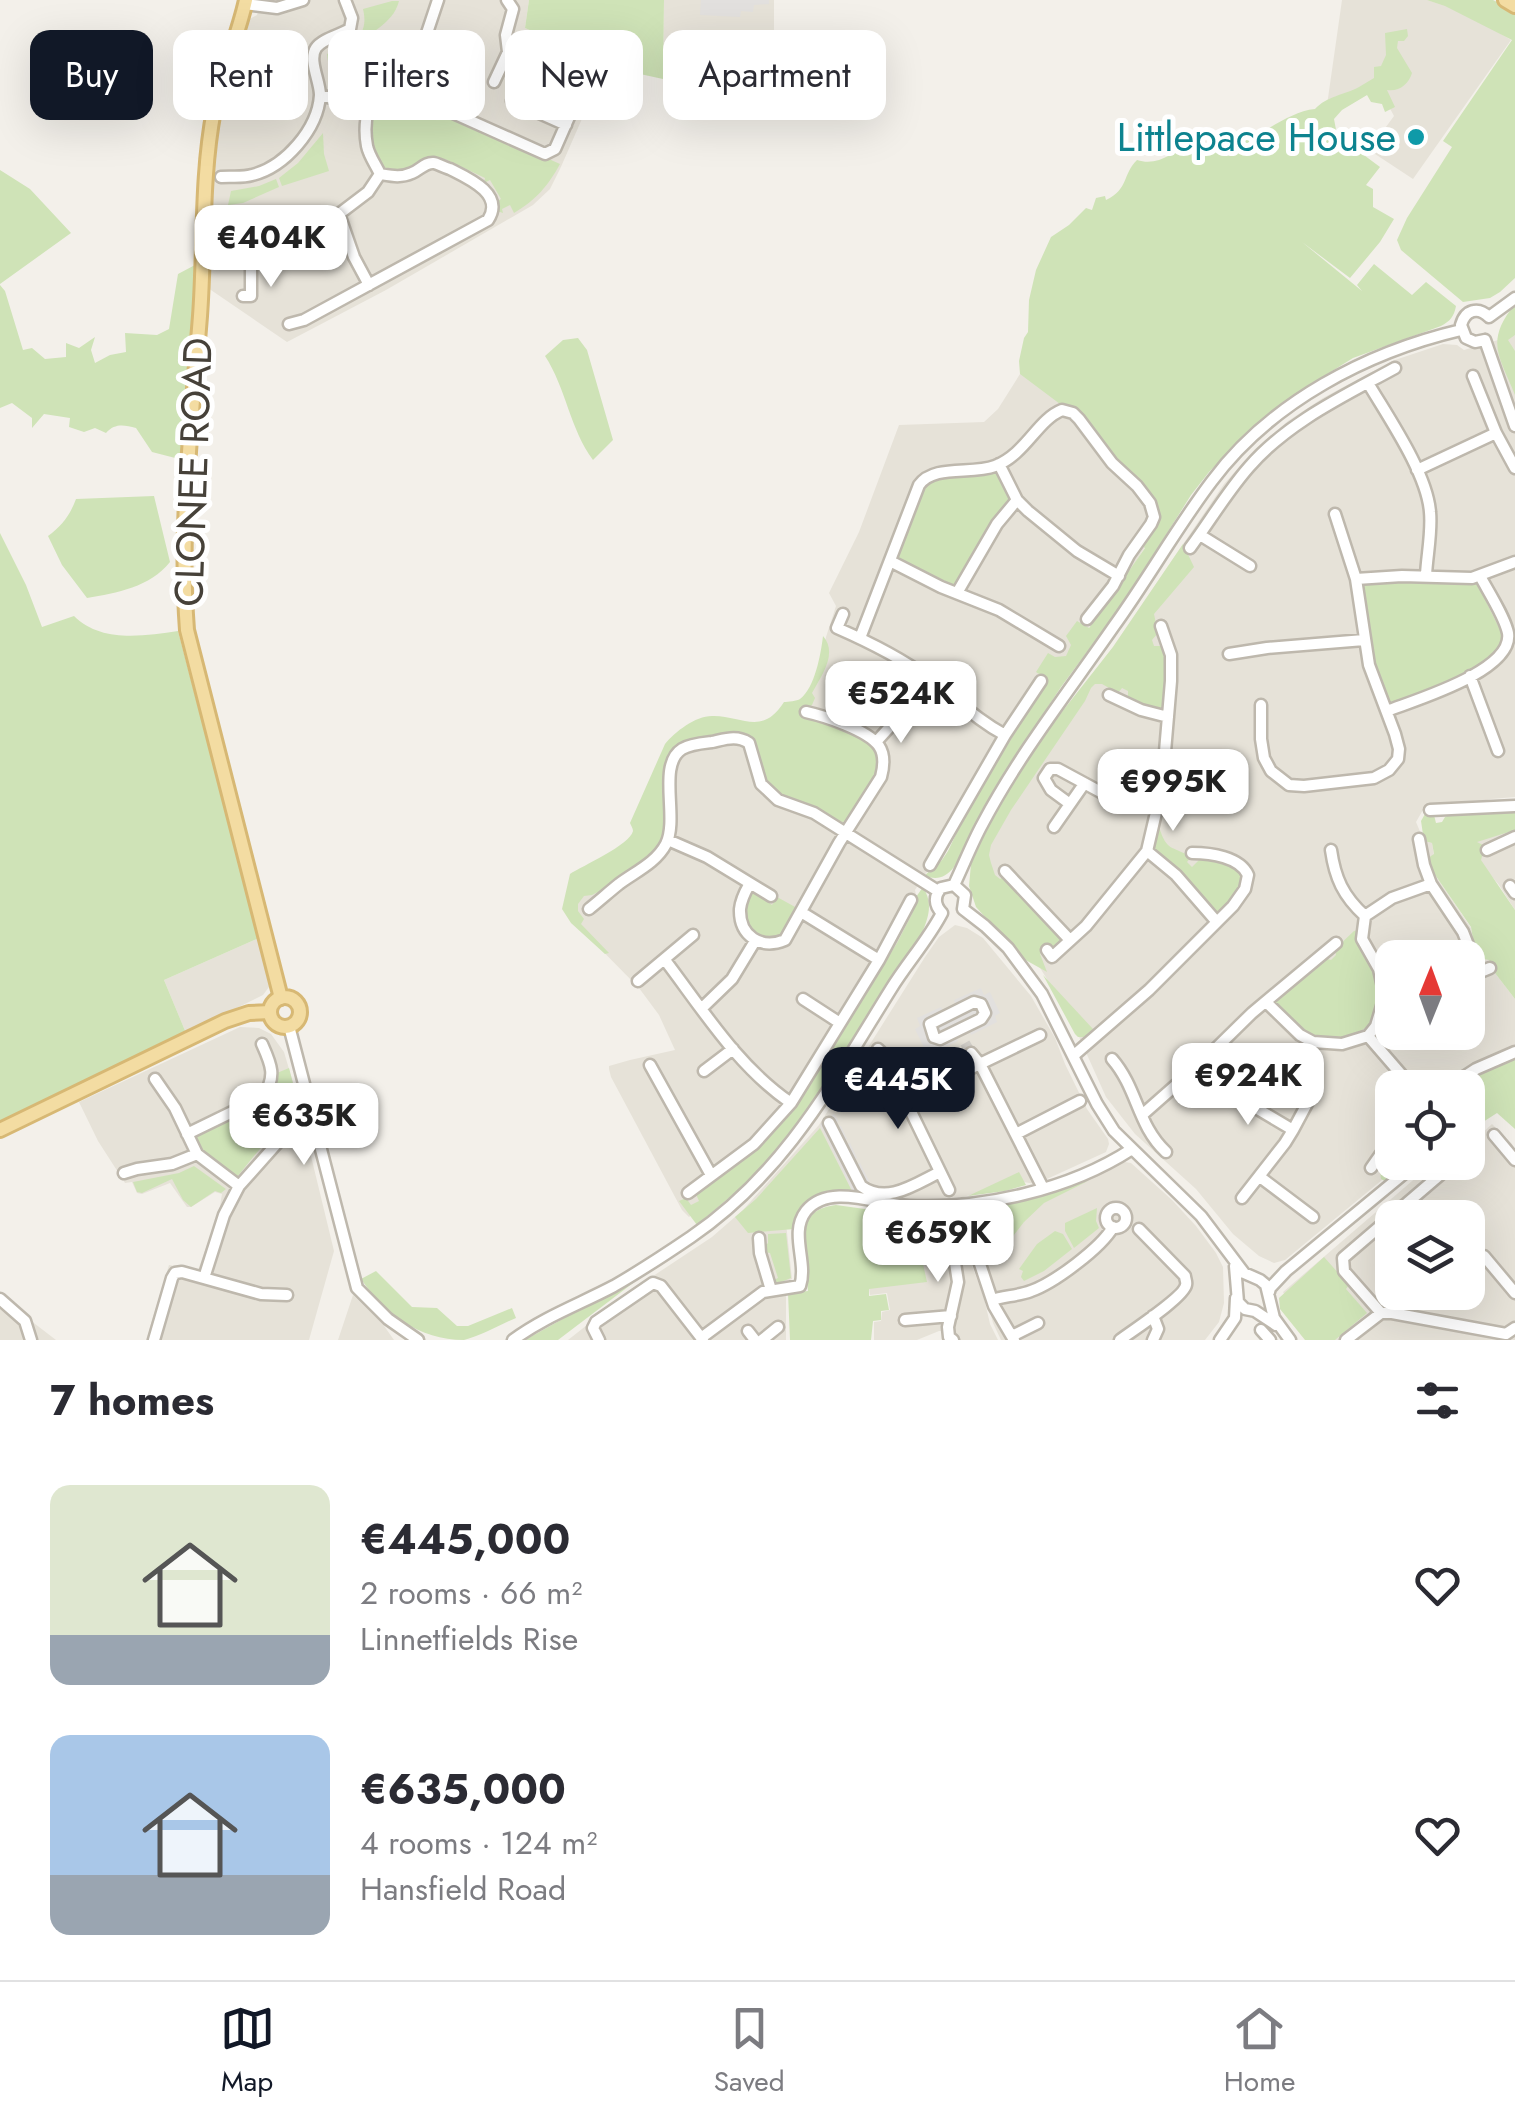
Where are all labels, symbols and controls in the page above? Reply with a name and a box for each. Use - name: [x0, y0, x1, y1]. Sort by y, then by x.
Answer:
- chip: Buy: [30, 30, 153, 120]
- chip: Rent: [173, 30, 308, 120]
- chip: Filters: [328, 30, 485, 120]
- chip: New: [505, 30, 643, 120]
- chip: Apartment: [663, 30, 886, 120]
- place label: Littlepace House: [1117, 108, 1396, 166]
- marker: Littlepace House: [1405, 126, 1427, 148]
- pin: €404K: [201, 205, 341, 290]
- text: €404K: [216, 214, 326, 260]
- street label: CLONEE ROAD: [159, 336, 227, 608]
- pin: €524K: [831, 661, 971, 746]
- text: €524K: [847, 670, 955, 716]
- pin: €995K: [1103, 749, 1243, 834]
- text: €995K: [1120, 758, 1226, 804]
- north arrow: [1375, 940, 1485, 1050]
- map controls: [1375, 940, 1485, 1310]
- pin: €924K: [1178, 1043, 1318, 1128]
- pin: €445K: [828, 1047, 968, 1132]
- text: €924K: [1194, 1052, 1302, 1098]
- text: €445K: [844, 1056, 952, 1102]
- button: locate: [1375, 1070, 1485, 1180]
- pin: €635K: [234, 1083, 374, 1168]
- text: €635K: [251, 1092, 357, 1138]
- pin: €659K: [868, 1200, 1008, 1285]
- button: layers: [1375, 1200, 1485, 1310]
- text: €659K: [885, 1209, 991, 1255]
- text: 7 homes: [50, 1370, 214, 1431]
- icon: filters: [1410, 1373, 1465, 1428]
- text: €445,000: [360, 1509, 570, 1570]
- icon: home: [130, 1525, 250, 1645]
- icon: heart: [1410, 1558, 1465, 1613]
- text: 2 rooms · 66 m²: [360, 1570, 582, 1616]
- text: Linnetfields Rise: [360, 1616, 578, 1662]
- text: €635,000: [360, 1759, 566, 1820]
- icon: home: [130, 1775, 250, 1895]
- icon: heart: [1410, 1808, 1465, 1863]
- text: 4 rooms · 124 m²: [360, 1820, 597, 1866]
- text: Hansfield Road: [360, 1866, 566, 1912]
- tab: Map: [220, 2001, 275, 2102]
- tab: Saved: [714, 2001, 785, 2102]
- tab: Home: [1224, 2001, 1295, 2102]

